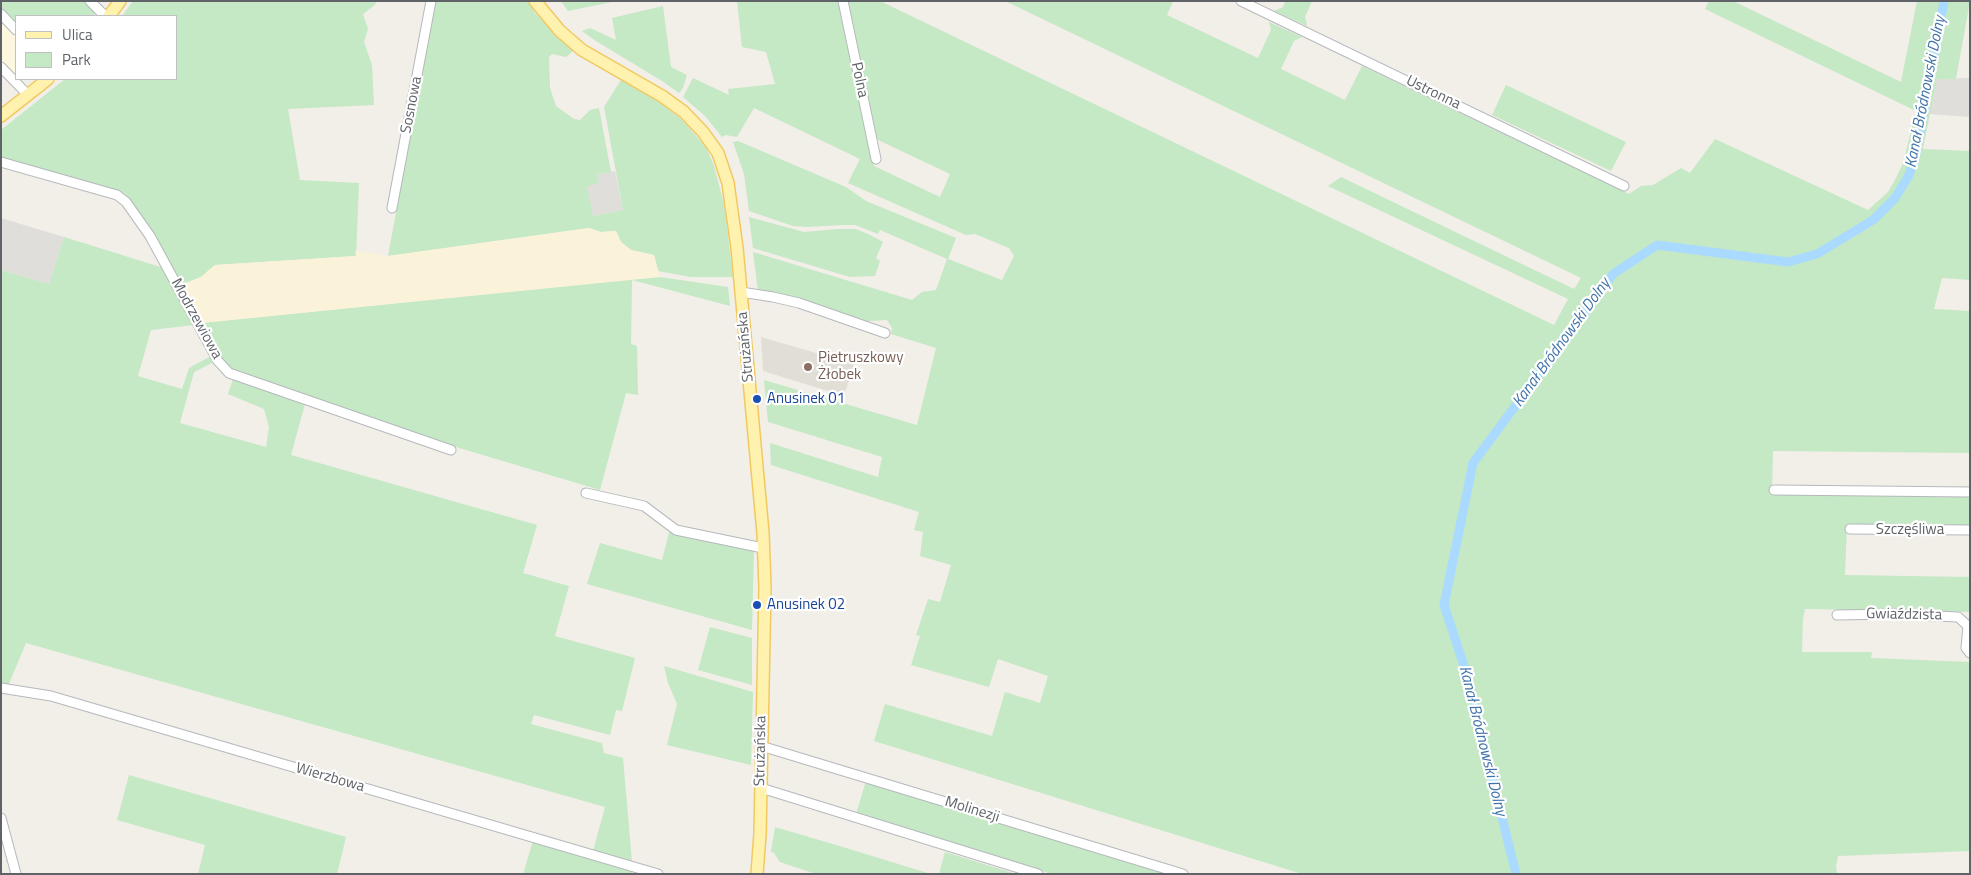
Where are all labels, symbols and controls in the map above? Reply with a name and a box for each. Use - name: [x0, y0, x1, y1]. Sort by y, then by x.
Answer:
- legend: [15, 15, 178, 80]
- water label: Kanał Bródnowski Dolny: [1902, 15, 1950, 169]
- text: Ulica: [62, 23, 92, 46]
- text: Park: [62, 48, 91, 71]
- street label: Polna: [846, 61, 872, 99]
- street label: Ustronna: [1403, 72, 1463, 114]
- street label: Sosnowa: [398, 75, 426, 135]
- water label: Kanał Bródnowski Dolny: [1509, 275, 1615, 411]
- street label: Modrzewiowa: [166, 276, 226, 362]
- street label: Strużańska: [734, 311, 758, 383]
- place label: Pietruszkowy Żłobek: [818, 349, 903, 384]
- marker: Pietruszkowy Żłobek: [802, 361, 814, 373]
- place label: Anusinek 01: [767, 390, 845, 408]
- marker: Anusinek 01: [751, 393, 763, 405]
- street label: Szczęśliwa: [1876, 521, 1944, 539]
- place label: Anusinek 02: [767, 596, 845, 614]
- marker: Anusinek 02: [751, 599, 763, 611]
- street label: Gwiaździsta: [1866, 605, 1942, 625]
- water label: Kanał Bródnowski Dolny: [1454, 664, 1510, 818]
- street label: Strużańska: [751, 716, 771, 786]
- street label: Wierzbowa: [294, 760, 366, 796]
- street label: Molinezji: [942, 793, 1002, 827]

